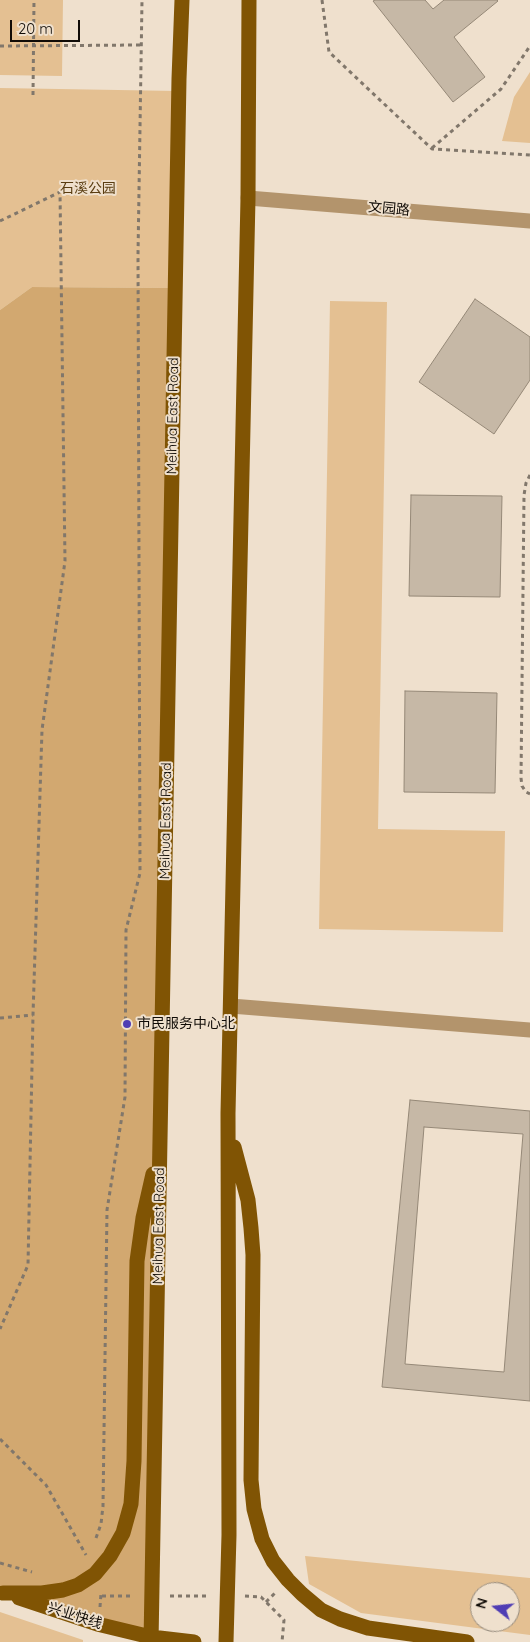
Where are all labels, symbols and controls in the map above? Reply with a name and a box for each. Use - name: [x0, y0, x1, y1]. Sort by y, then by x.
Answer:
- scale bar: [12, 10, 82, 42]
- text: 20 m: [18, 19, 53, 38]
- park label: 石溪公园: [60, 181, 116, 197]
- street label: 文园路: [367, 199, 411, 219]
- street label: Meihua East Road: [164, 357, 182, 475]
- street label: Meihua East Road: [157, 762, 175, 880]
- place label: 市民服务中心北: [137, 1016, 235, 1032]
- marker: 市民服务中心北: [121, 1018, 133, 1030]
- street label: Meihua East Road: [150, 1167, 168, 1285]
- north arrow: [470, 1582, 520, 1632]
- text: N: [471, 1596, 492, 1611]
- street label: 兴业快线: [46, 1599, 104, 1633]

